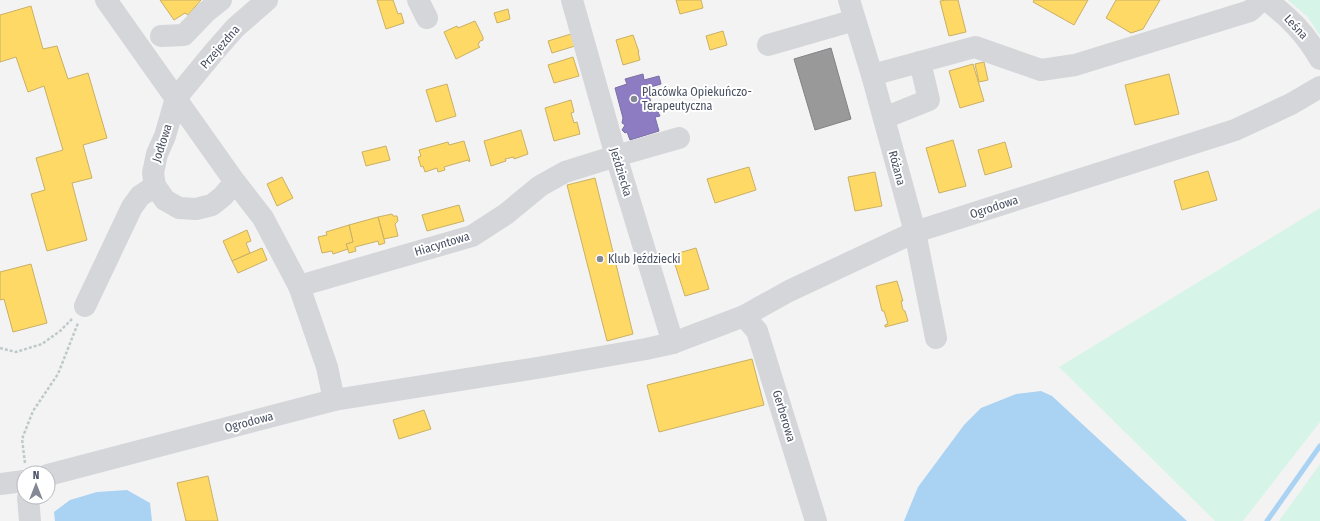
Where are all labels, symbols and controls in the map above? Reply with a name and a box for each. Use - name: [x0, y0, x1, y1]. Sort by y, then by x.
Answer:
- street label: Leśna: [1281, 12, 1311, 42]
- street label: Przejezdna: [197, 22, 243, 72]
- place label: Placówka Opiekuńczo- Terapeutyczna: [642, 85, 752, 113]
- marker: Placówka Opiekuńczo- Terapeutyczna: [629, 94, 639, 104]
- street label: Jodłowa: [149, 122, 175, 164]
- street label: Jeździecka: [607, 146, 635, 198]
- street label: Różana: [886, 149, 908, 187]
- street label: Ogrodowa: [968, 193, 1020, 221]
- street label: Hiacyntowa: [413, 229, 471, 259]
- place label: Klub Jeździecki: [608, 252, 681, 266]
- marker: Klub Jeździecki: [595, 254, 605, 264]
- street label: Gerberowa: [770, 389, 798, 444]
- street label: Ogrodowa: [223, 409, 275, 435]
- north arrow: [16, 465, 56, 505]
- text: N: [33, 469, 39, 482]

